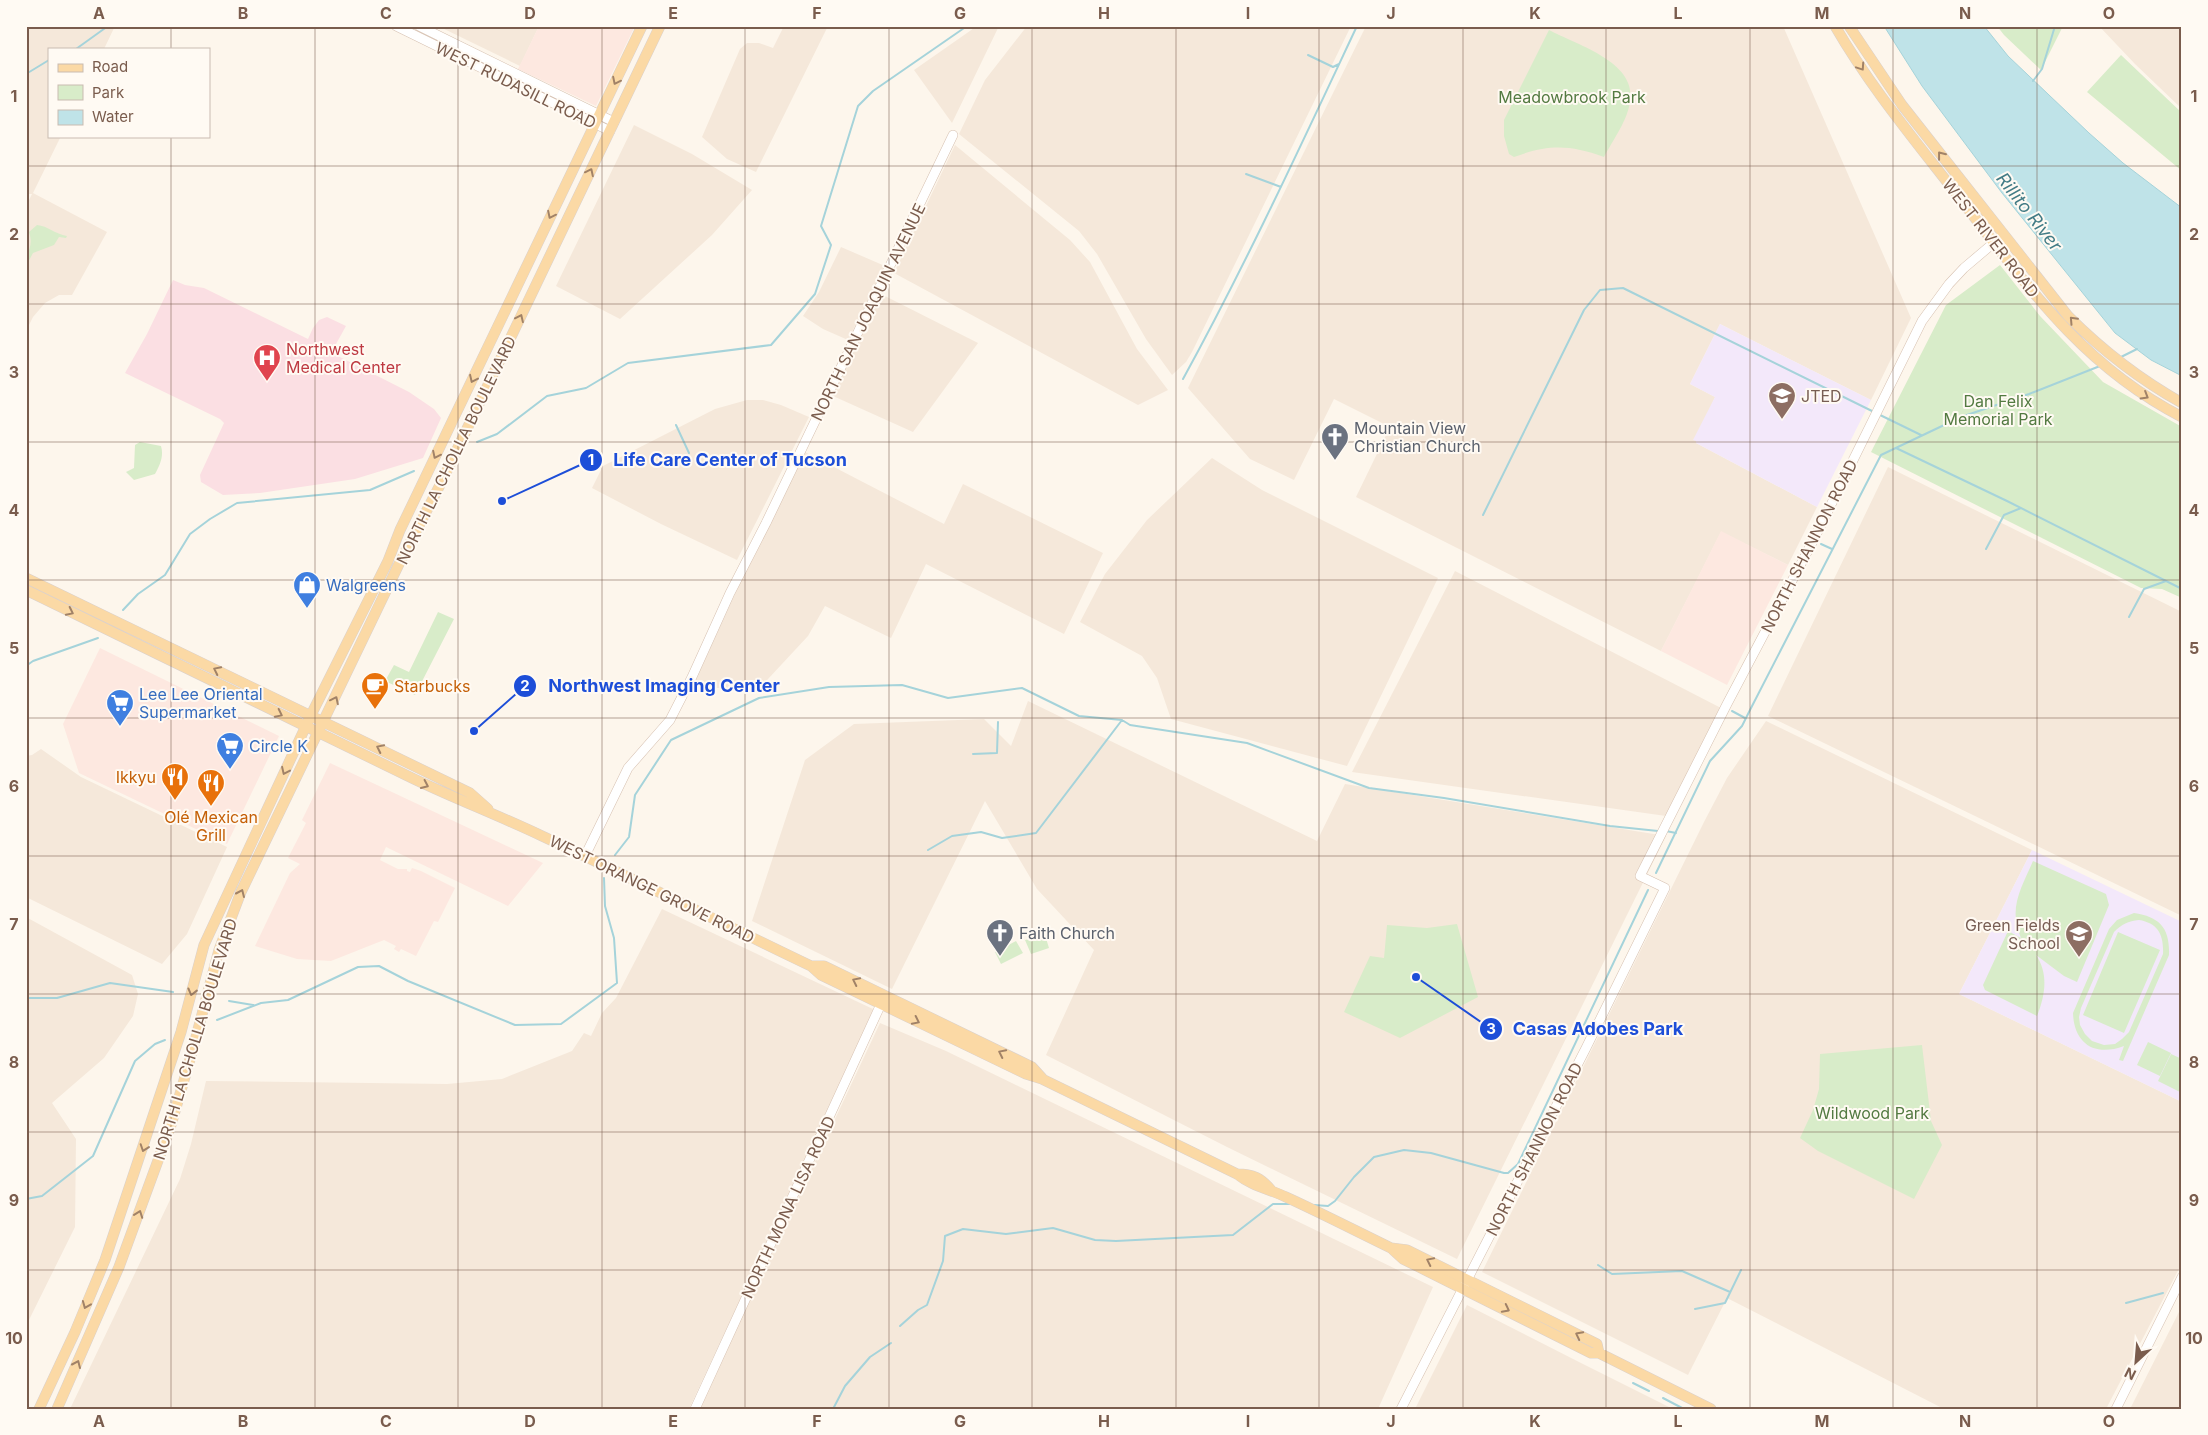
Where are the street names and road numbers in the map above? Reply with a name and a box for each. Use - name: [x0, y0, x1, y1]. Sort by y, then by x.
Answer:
- street label: WEST RUDASILL ROAD: [432, 37, 600, 133]
- street label: WEST RIVER ROAD: [1938, 175, 2044, 301]
- street label: NORTH SAN JOAQUIN AVENUE: [806, 200, 930, 424]
- street label: NORTH LA CHOLLA BOULEVARD: [392, 333, 520, 567]
- street label: NORTH SHANNON ROAD: [1757, 456, 1861, 636]
- street label: WEST ORANGE GROVE ROAD: [546, 831, 758, 947]
- street label: NORTH LA CHOLLA BOULEVARD: [149, 916, 241, 1162]
- street label: NORTH SHANNON ROAD: [1482, 1059, 1586, 1239]
- street label: NORTH MONA LISA ROAD: [737, 1112, 839, 1302]

